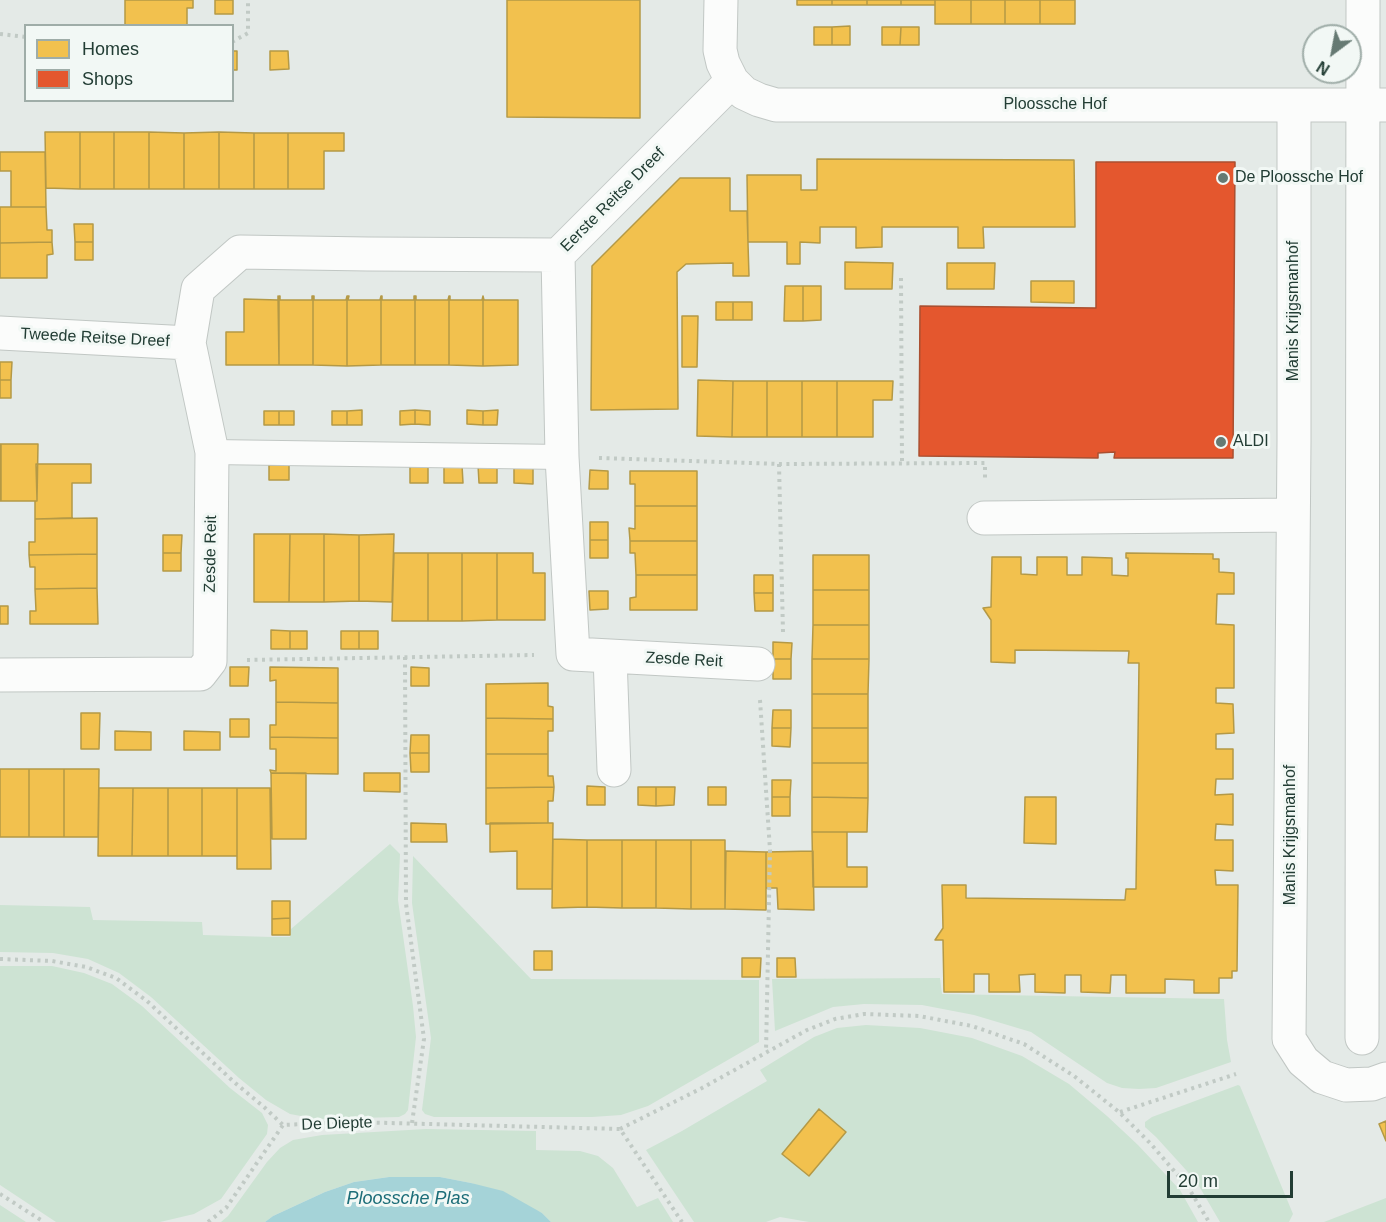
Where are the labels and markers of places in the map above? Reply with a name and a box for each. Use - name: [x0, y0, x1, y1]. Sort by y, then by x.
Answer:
- place label: De Ploossche Hof: [1235, 168, 1363, 188]
- marker: De Ploossche Hof: [1216, 171, 1230, 185]
- place label: ALDI: [1233, 432, 1269, 452]
- marker: ALDI: [1214, 435, 1228, 449]

